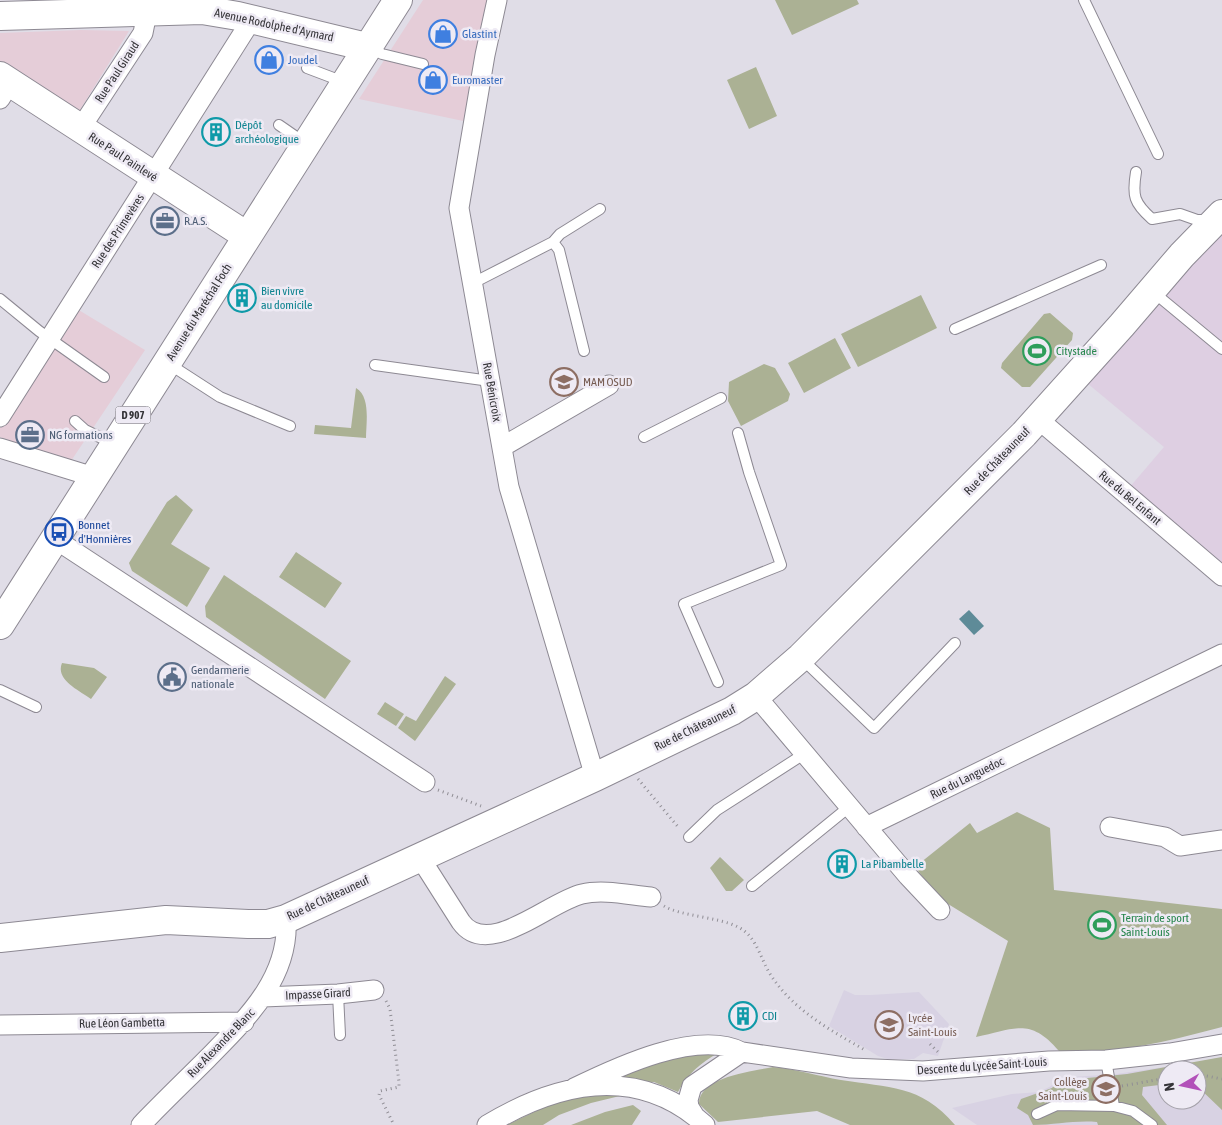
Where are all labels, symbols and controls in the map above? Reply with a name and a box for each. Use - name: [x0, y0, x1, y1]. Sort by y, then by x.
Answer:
- street label: Avenue Rodolphe d'Aymard: [213, 6, 335, 44]
- shop icon: Glastint: [428, 19, 458, 49]
- place label: Glastint: [462, 27, 497, 41]
- street label: Rue Paul Giraud: [92, 39, 142, 105]
- shop icon: Joudel: [254, 45, 284, 75]
- place label: Joudel: [288, 53, 318, 67]
- shop icon: Euromaster: [418, 65, 448, 95]
- place label: Euromaster: [452, 73, 503, 87]
- building icon: Dépôt archéologique: [201, 117, 231, 147]
- place label: Dépôt archéologique: [235, 118, 299, 146]
- street label: Rue Paul Painlevé: [86, 130, 160, 184]
- street label: Rue des Primevères: [89, 191, 147, 271]
- office icon: R.A.S.: [150, 206, 180, 236]
- place label: R.A.S.: [184, 214, 207, 228]
- street label: Avenue du Maréchal Foch: [163, 261, 235, 363]
- building icon: Bien vivre au domicile: [227, 283, 257, 313]
- place label: Bien vivre au domicile: [261, 284, 312, 312]
- sports icon: Citystade: [1022, 336, 1052, 366]
- place label: Citystade: [1056, 344, 1097, 358]
- street label: Rue Bénicroix: [480, 361, 504, 423]
- school or university icon: MAM OSUD: [549, 367, 579, 397]
- place label: MAM OSUD: [583, 375, 633, 389]
- road number: D 907: [116, 406, 150, 424]
- office icon: NG formations: [15, 420, 45, 450]
- street label: Rue de Châteauneuf: [961, 424, 1033, 498]
- place label: NG formations: [49, 428, 113, 442]
- street label: Rue du Bel Enfant: [1096, 468, 1164, 528]
- bus stop icon: Bonnet d'Honnières: [44, 517, 74, 547]
- place label: Bonnet d'Honnières: [78, 518, 131, 546]
- public building icon: Gendarmerie nationale: [157, 662, 187, 692]
- place label: Gendarmerie nationale: [191, 663, 249, 691]
- street label: Rue de Châteauneuf: [652, 702, 739, 754]
- street label: Rue du Languedoc: [928, 754, 1007, 802]
- building icon: La Pibambelle: [827, 849, 857, 879]
- place label: La Pibambelle: [861, 857, 924, 871]
- street label: Rue de Châteauneuf: [285, 873, 372, 923]
- sports icon: Terrain de sport Saint-Louis: [1087, 910, 1117, 940]
- place label: Terrain de sport Saint-Louis: [1121, 911, 1189, 939]
- street label: Impasse Girard: [285, 985, 351, 1003]
- building icon: CDI: [728, 1001, 758, 1031]
- street label: Rue Alexandre Blanc: [185, 1005, 258, 1080]
- place label: CDI: [762, 1009, 777, 1023]
- school or university icon: Lycée Saint-Louis: [874, 1010, 904, 1040]
- place label: Lycée Saint-Louis: [908, 1011, 957, 1039]
- street label: Rue Léon Gambetta: [79, 1015, 165, 1031]
- street label: Descente du Lycée Saint-Louis: [916, 1054, 1048, 1078]
- north arrow: [1157, 1060, 1207, 1110]
- school or university icon: Collège Saint-Louis: [1091, 1074, 1121, 1104]
- place label: Collège Saint-Louis: [1038, 1075, 1087, 1103]
- text: N: [1161, 1082, 1178, 1092]

